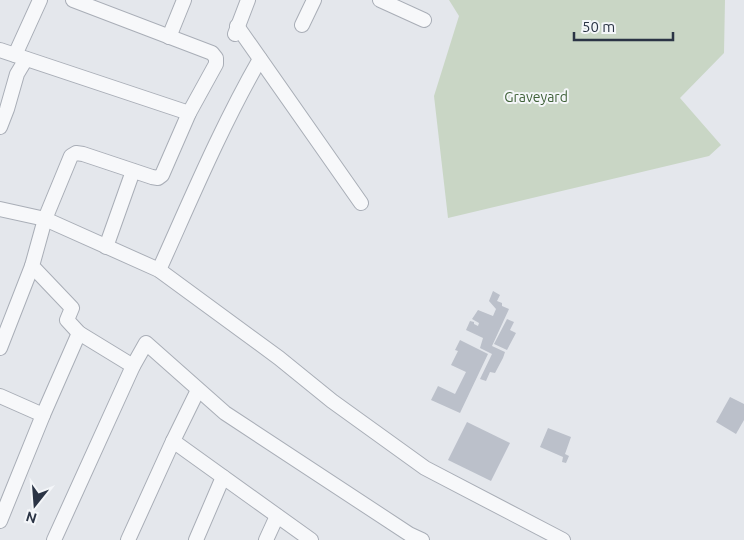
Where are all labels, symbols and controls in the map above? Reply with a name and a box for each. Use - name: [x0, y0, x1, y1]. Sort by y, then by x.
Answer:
- scale bar: [574, 10, 673, 42]
- text: 50 m: [582, 18, 615, 35]
- park label: Graveyard: [504, 89, 568, 105]
- north arrow: [10, 480, 60, 530]
- text: N: [24, 508, 39, 527]

